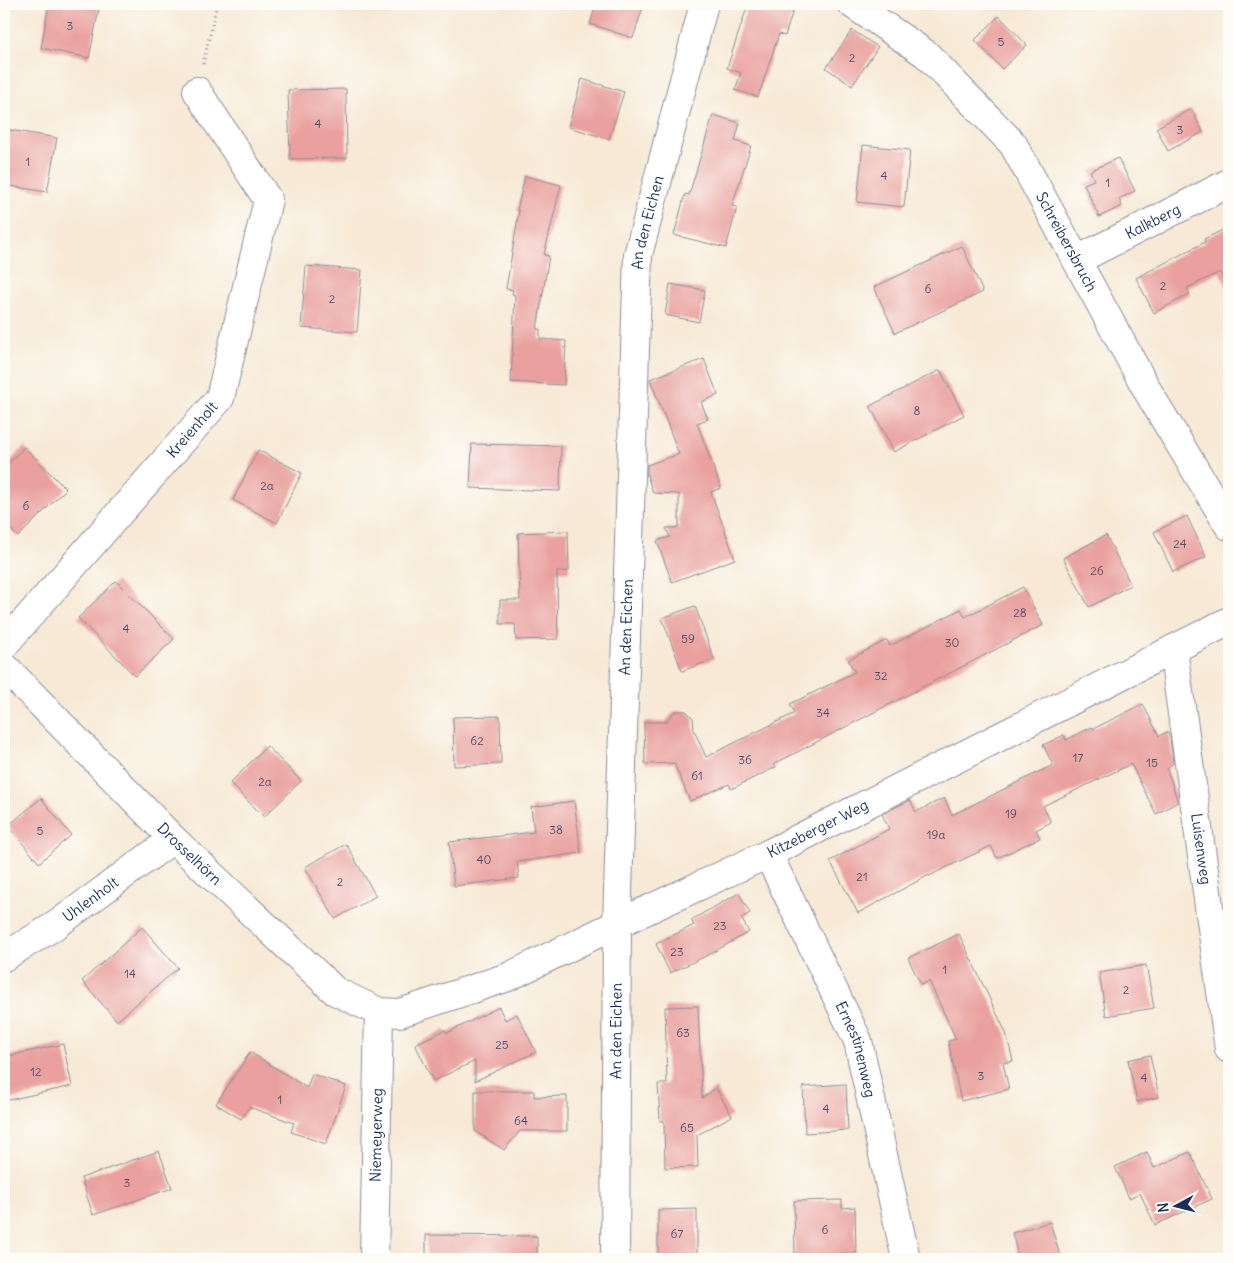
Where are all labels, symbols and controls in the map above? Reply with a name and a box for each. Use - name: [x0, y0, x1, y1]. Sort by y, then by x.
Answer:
- house number: 3: [67, 18, 74, 33]
- house number: 5: [998, 34, 1005, 49]
- house number: 2: [849, 50, 856, 65]
- house number: 4: [315, 116, 322, 131]
- house number: 3: [1177, 122, 1184, 137]
- house number: 1: [26, 154, 30, 169]
- house number: 4: [881, 168, 888, 183]
- street label: An den Eichen: [628, 173, 668, 270]
- house number: 1: [1106, 175, 1110, 190]
- street label: Schreibersbruch: [1032, 189, 1102, 295]
- street label: Kalkberg: [1122, 199, 1183, 243]
- house number: 2: [1160, 278, 1167, 293]
- house number: 6: [925, 281, 932, 296]
- house number: 2: [329, 291, 336, 306]
- street label: Kreienholt: [162, 397, 222, 462]
- house number: 8: [914, 403, 921, 418]
- house number: 2a: [260, 478, 274, 493]
- house number: 6: [23, 498, 30, 513]
- house number: 24: [1173, 536, 1187, 551]
- house number: 26: [1090, 563, 1104, 578]
- street label: An den Eichen: [615, 578, 637, 676]
- house number: 28: [1013, 605, 1027, 620]
- house number: 4: [123, 621, 130, 636]
- house number: 59: [681, 631, 695, 646]
- house number: 30: [945, 635, 959, 650]
- house number: 32: [874, 668, 888, 683]
- house number: 34: [816, 705, 830, 720]
- house number: 62: [470, 733, 484, 748]
- house number: 17: [1073, 750, 1083, 765]
- house number: 36: [738, 752, 752, 767]
- house number: 15: [1146, 755, 1158, 770]
- house number: 61: [691, 768, 703, 783]
- house number: 2a: [258, 774, 272, 789]
- street label: Kitzeberger Weg: [764, 795, 871, 862]
- house number: 19: [1005, 806, 1017, 821]
- street label: Luisenweg: [1187, 812, 1216, 886]
- street label: Drosselhörn: [153, 818, 226, 889]
- house number: 38: [549, 822, 563, 837]
- house number: 5: [37, 823, 44, 838]
- house number: 19a: [927, 827, 945, 842]
- house number: 40: [477, 852, 492, 867]
- house number: 21: [856, 869, 868, 884]
- street label: Uhlenholt: [59, 872, 122, 926]
- house number: 2: [337, 874, 344, 889]
- house number: 23: [713, 918, 727, 933]
- house number: 23: [670, 944, 684, 959]
- house number: 1: [943, 962, 947, 977]
- house number: 14: [124, 966, 136, 981]
- street label: An den Eichen: [606, 982, 626, 1079]
- house number: 2: [1123, 982, 1130, 997]
- street label: Ernestinenweg: [831, 998, 880, 1099]
- house number: 63: [676, 1025, 690, 1040]
- house number: 25: [495, 1037, 509, 1052]
- house number: 12: [30, 1064, 42, 1079]
- house number: 3: [978, 1068, 985, 1083]
- house number: 4: [1141, 1070, 1148, 1085]
- street label: Niemeyerweg: [366, 1088, 386, 1182]
- house number: 1: [278, 1092, 282, 1107]
- house number: 4: [823, 1101, 830, 1116]
- house number: 64: [514, 1113, 528, 1128]
- house number: 65: [680, 1120, 694, 1135]
- house number: 3: [124, 1175, 131, 1190]
- north arrow: [1150, 1180, 1200, 1230]
- text: N: [1154, 1202, 1173, 1213]
- house number: 6: [822, 1222, 829, 1237]
- house number: 67: [671, 1226, 684, 1241]

